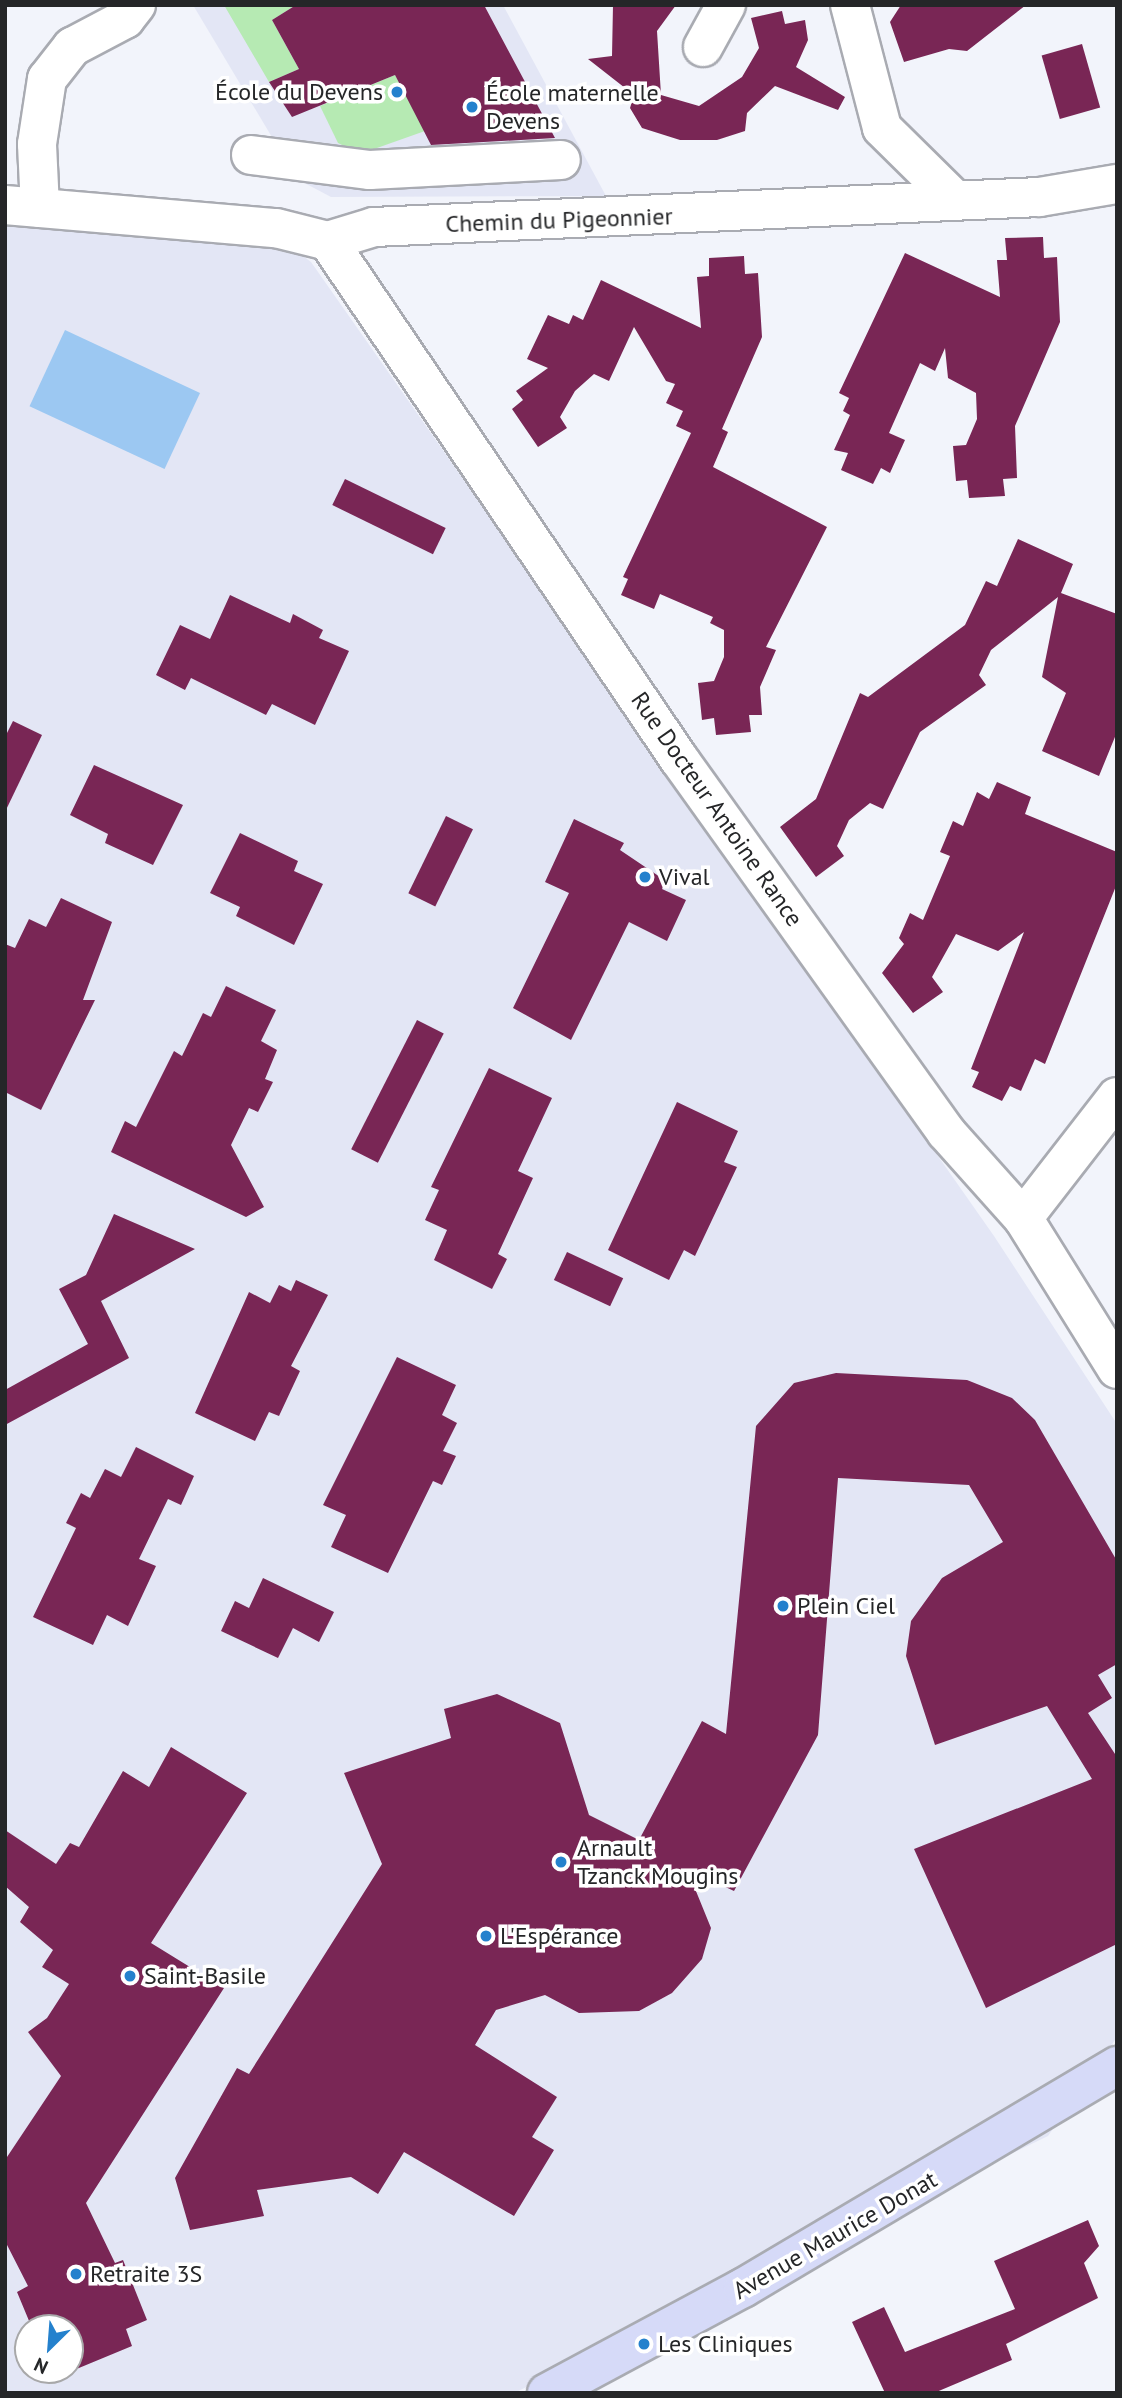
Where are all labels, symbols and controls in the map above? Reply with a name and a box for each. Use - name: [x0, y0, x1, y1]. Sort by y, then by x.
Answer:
- place label: École du Devens: [215, 78, 383, 106]
- place label: École maternelle Devens: [486, 79, 659, 135]
- marker: École du Devens: [389, 84, 405, 100]
- marker: École maternelle Devens: [464, 99, 480, 115]
- street label: Chemin du Pigeonnier: [445, 202, 673, 238]
- street label: Rue Docteur Antoine Rance: [625, 686, 809, 932]
- place label: Vival: [659, 863, 710, 891]
- marker: Vival: [637, 869, 653, 885]
- place label: Plein Ciel: [797, 1592, 895, 1620]
- marker: Plein Ciel: [775, 1598, 791, 1614]
- place label: Arnault Tzanck Mougins: [577, 1834, 739, 1890]
- marker: Arnault Tzanck Mougins: [551, 1852, 571, 1872]
- place label: L'Espérance: [500, 1922, 618, 1950]
- marker: L'Espérance: [478, 1928, 494, 1944]
- place label: Saint-Basile: [144, 1962, 266, 1990]
- marker: Saint-Basile: [122, 1968, 138, 1984]
- street label: Avenue Maurice Donat: [728, 2165, 942, 2305]
- place label: Retraite 3S: [90, 2260, 202, 2288]
- marker: Retraite 3S: [68, 2266, 84, 2282]
- north arrow: [14, 2314, 84, 2384]
- place label: Les Cliniques: [658, 2330, 793, 2358]
- marker: Les Cliniques: [636, 2336, 652, 2352]
- text: N: [30, 2353, 52, 2380]

